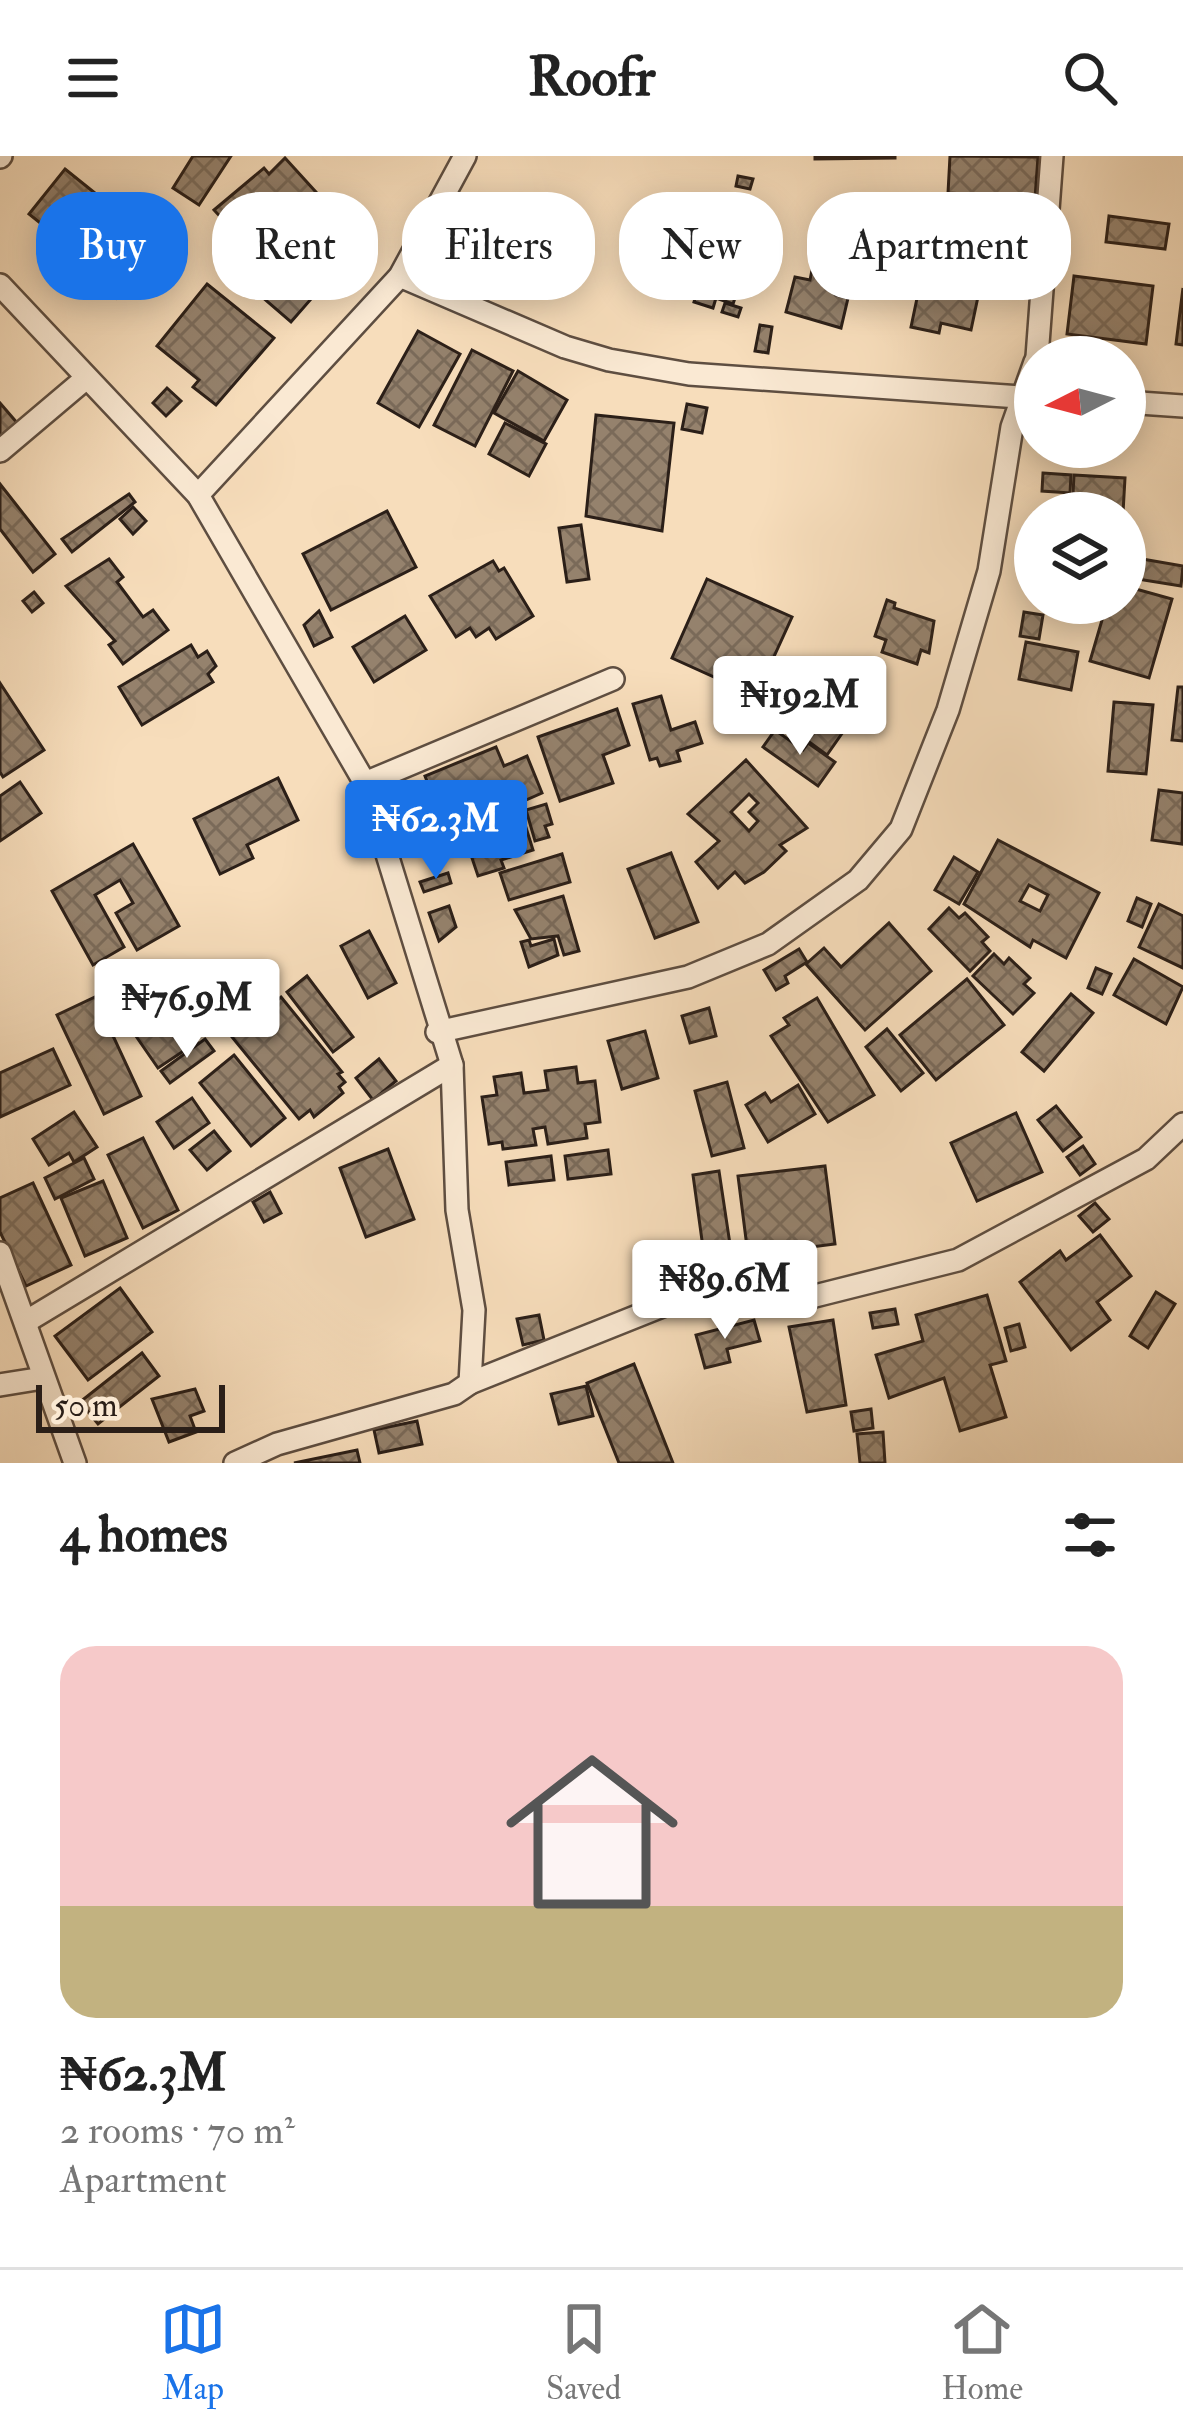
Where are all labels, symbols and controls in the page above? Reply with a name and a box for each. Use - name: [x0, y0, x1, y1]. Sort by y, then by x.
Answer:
- text: Roofr: [528, 44, 655, 112]
- icon: menu: [60, 45, 126, 111]
- icon: search: [1057, 45, 1123, 111]
- chip: Buy: [36, 192, 188, 300]
- chip: Rent: [212, 192, 378, 300]
- chip: Filters: [402, 192, 595, 300]
- chip: New: [619, 192, 783, 300]
- chip: Apartment: [807, 192, 1071, 300]
- north arrow: [1014, 336, 1146, 468]
- map controls: [1014, 336, 1146, 624]
- button: layers: [1014, 492, 1146, 624]
- pin: ₦192M: [716, 656, 884, 758]
- text: ₦192M: [740, 670, 860, 719]
- pin: ₦62.3M: [338, 780, 534, 882]
- text: ₦62.3M: [372, 794, 500, 843]
- pin: ₦76.9M: [89, 959, 285, 1061]
- text: ₦76.9M: [122, 973, 253, 1022]
- pin: ₦89.6M: [627, 1240, 823, 1342]
- text: ₦89.6M: [659, 1254, 791, 1303]
- scale bar: [36, 1379, 225, 1432]
- text: 50 m: [54, 1385, 118, 1426]
- icon: filters: [1057, 1502, 1123, 1568]
- text: 4 homes: [60, 1503, 228, 1567]
- icon: home: [484, 1724, 700, 1940]
- text: ₦62.3M: [60, 2042, 227, 2106]
- text: 2 rooms · 70 m²: [60, 2106, 295, 2155]
- text: Apartment: [60, 2155, 227, 2204]
- tab: Map: [160, 2296, 226, 2409]
- tab: Saved: [546, 2296, 621, 2409]
- tab: Home: [941, 2296, 1023, 2409]

